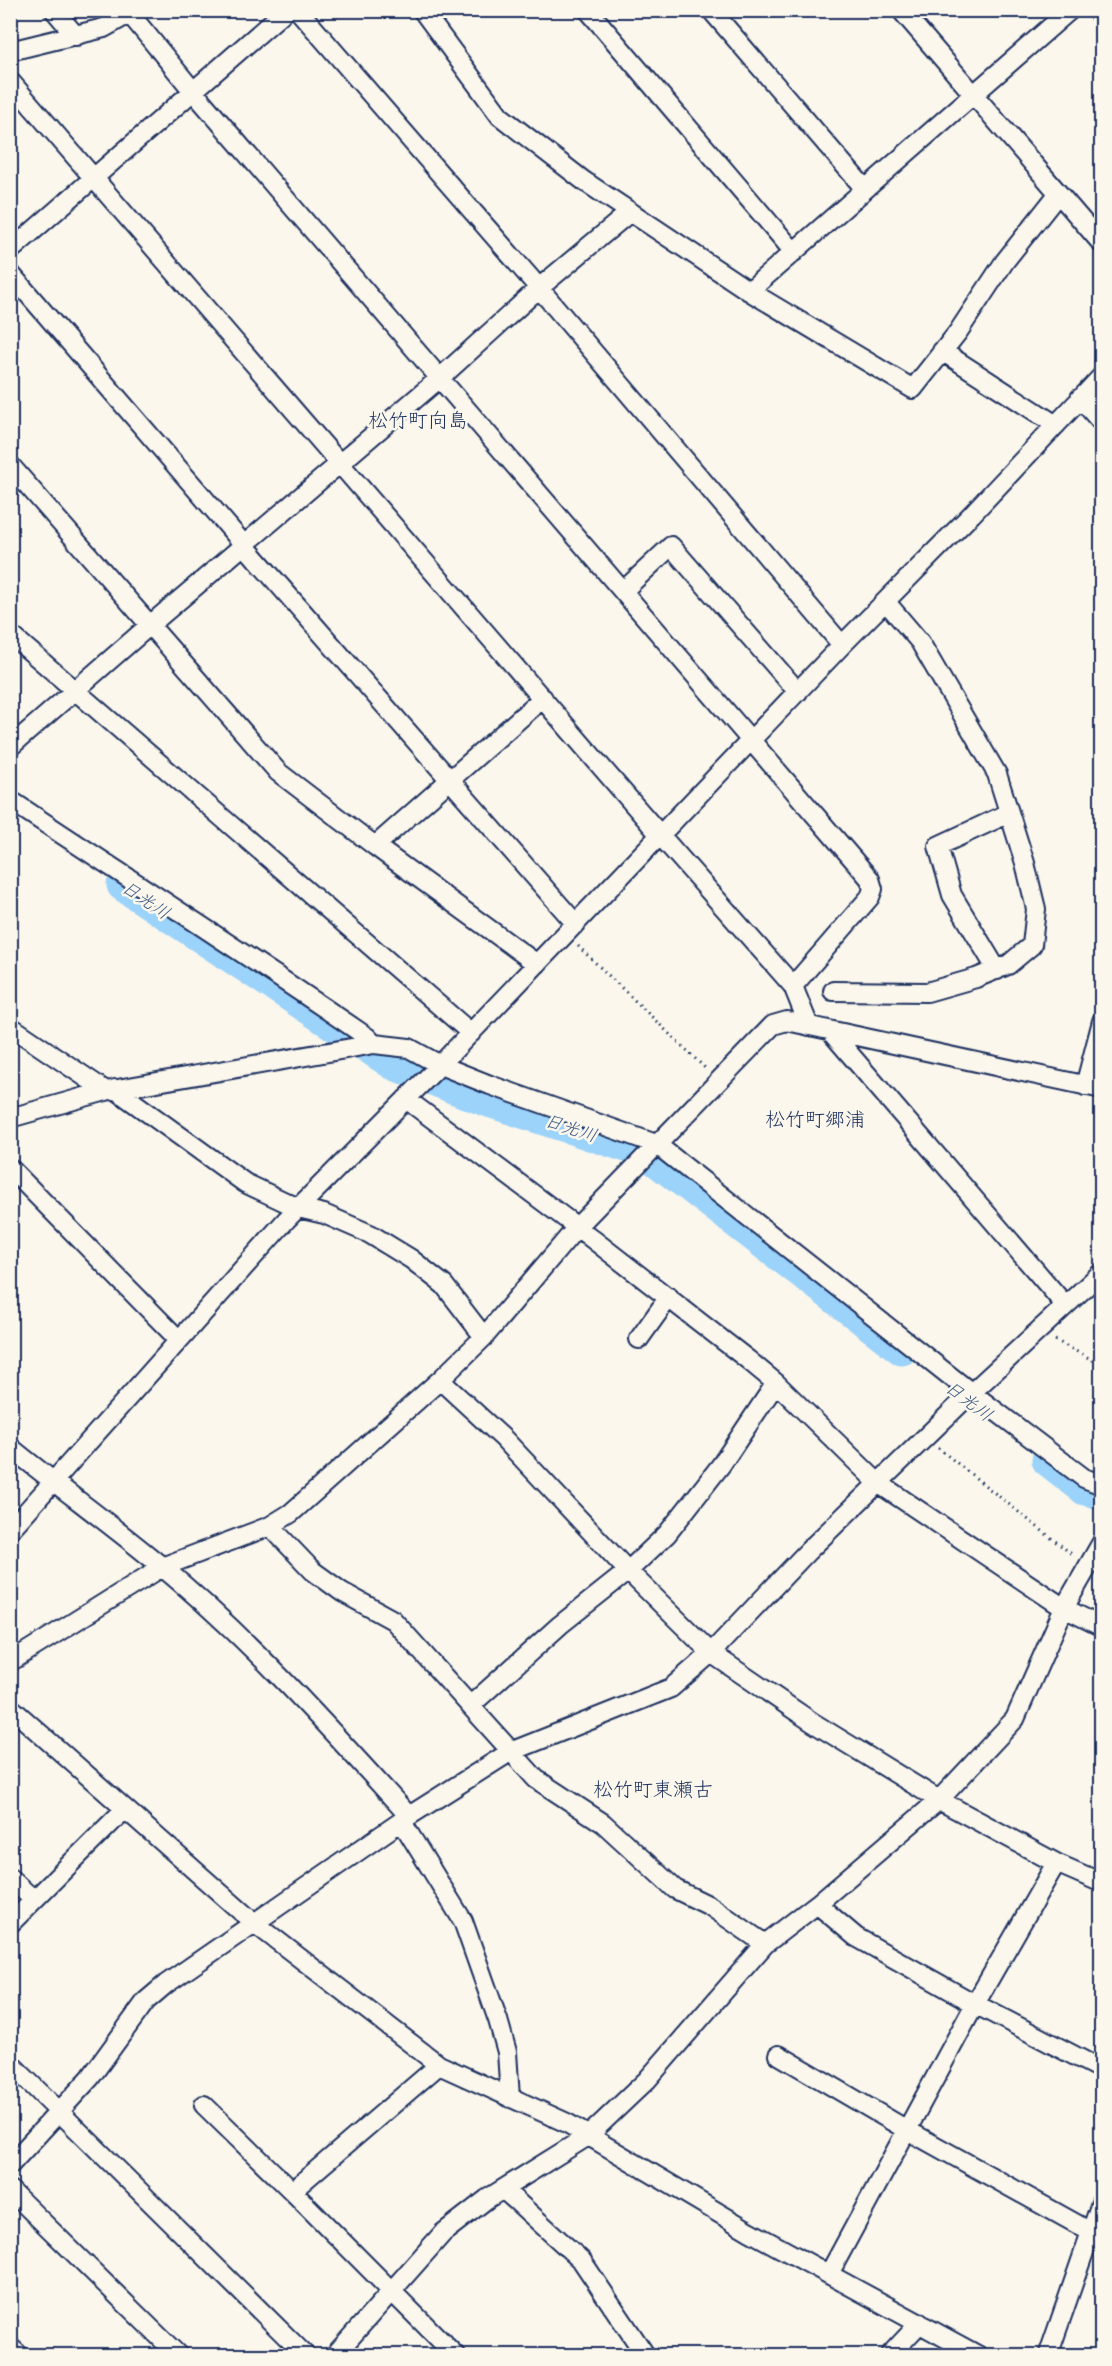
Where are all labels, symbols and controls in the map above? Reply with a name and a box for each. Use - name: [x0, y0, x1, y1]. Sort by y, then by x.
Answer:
- district label: 松竹町向島: [368, 404, 468, 434]
- water label: 日光川: [117, 872, 177, 925]
- district label: 松竹町郷浦: [765, 1103, 865, 1133]
- water label: 日光川: [542, 1105, 601, 1148]
- water label: 日光川: [940, 1373, 1000, 1427]
- district label: 松竹町東瀬古: [593, 1773, 713, 1803]

